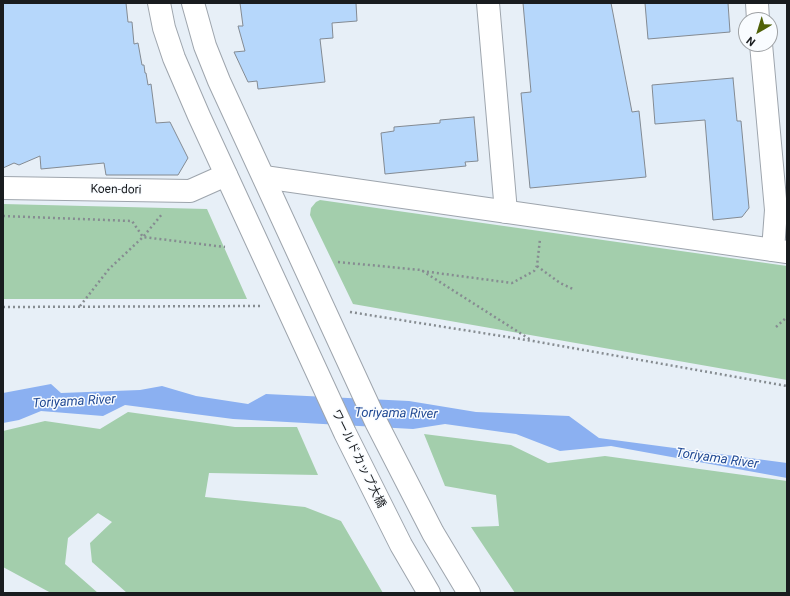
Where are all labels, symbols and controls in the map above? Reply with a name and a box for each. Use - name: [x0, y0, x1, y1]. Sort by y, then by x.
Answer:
- north arrow: [738, 12, 778, 52]
- text: N: [744, 34, 758, 49]
- street label: Koen-dori: [90, 182, 142, 198]
- water label: Toriyama River: [32, 392, 116, 412]
- water label: Toriyama River: [354, 405, 438, 423]
- street label: ワールドカップ大橋: [328, 407, 388, 511]
- water label: Toriyama River: [675, 445, 759, 473]

